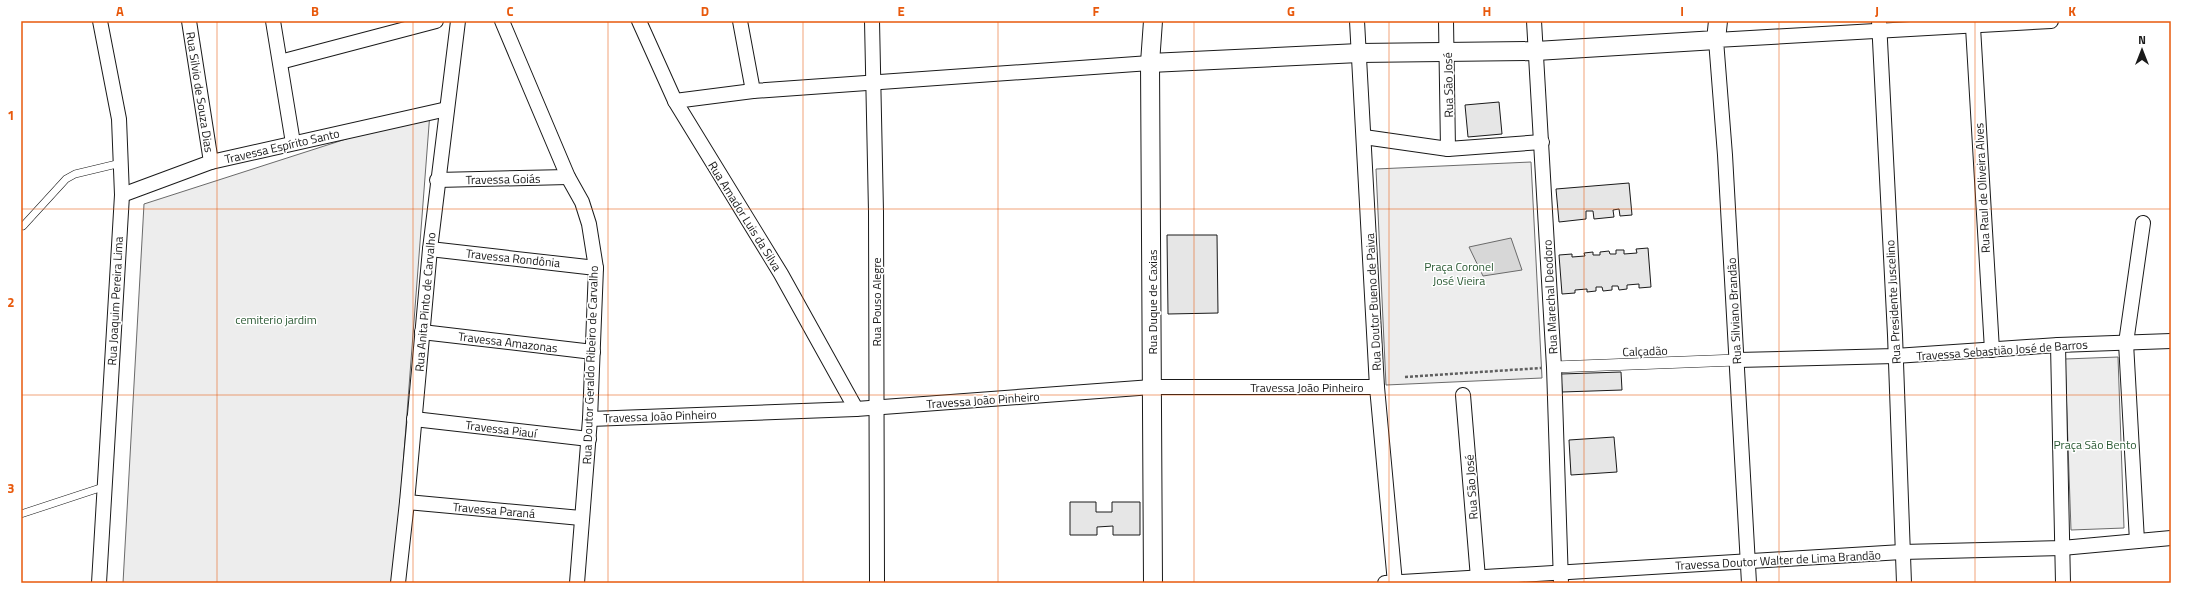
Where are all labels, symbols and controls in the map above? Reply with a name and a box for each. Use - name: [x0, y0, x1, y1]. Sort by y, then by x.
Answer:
- text: A: [116, 1, 124, 21]
- text: B: [311, 1, 319, 21]
- text: C: [506, 1, 514, 21]
- text: D: [701, 1, 709, 21]
- text: E: [897, 1, 905, 21]
- text: F: [1093, 1, 1100, 21]
- text: G: [1287, 1, 1295, 21]
- text: H: [1483, 1, 1491, 21]
- text: I: [1680, 1, 1684, 21]
- text: J: [1875, 1, 1879, 21]
- text: K: [2068, 1, 2076, 21]
- street label: Rua Silvio de Souza Dias: [181, 30, 219, 154]
- north arrow: [2122, 30, 2162, 70]
- text: N: [2138, 32, 2146, 48]
- street label: Rua São José: [1438, 52, 1458, 118]
- text: 1: [7, 105, 15, 125]
- street label: Rua Raul de Oliveira Alves: [1969, 122, 1995, 254]
- street label: Travessa Espírito Santo: [223, 124, 341, 168]
- street label: Rua Amador Luis da Silva: [703, 157, 787, 275]
- street label: Travessa Goiás: [465, 169, 541, 189]
- street label: Rua Anita Pinto de Carvalho: [409, 232, 441, 372]
- street label: Rua Doutor Bueno de Paiva: [1360, 233, 1386, 371]
- street label: Rua Joaquim Pereira Lima: [102, 236, 128, 366]
- street label: Rua Marechal Deodoro: [1538, 239, 1562, 355]
- street label: Rua Presidente Juscelino: [1880, 239, 1906, 365]
- street label: Travessa Rondônia: [465, 244, 561, 272]
- street label: Rua Duque de Caxias: [1143, 249, 1162, 355]
- park label: Praça Coronel José Vieira: [1424, 257, 1494, 290]
- street label: Rua Silviano Brandão: [1722, 257, 1746, 365]
- street label: Rua Pouso Alegre: [867, 258, 886, 346]
- street label: Rua Doutor Geraldo Ribeiro de Carvalho: [577, 265, 603, 465]
- text: 2: [7, 292, 15, 312]
- park label: cemiterio jardim: [235, 310, 317, 329]
- street label: Travessa Amazonas: [457, 326, 559, 358]
- street label: Travessa Sebastião José de Barros: [1916, 335, 2089, 365]
- street label: Calçadão: [1622, 341, 1668, 361]
- street label: Travessa João Pinheiro: [1250, 378, 1364, 397]
- street label: Travessa João Pinheiro: [926, 387, 1040, 413]
- street label: Travessa João Pinheiro: [603, 405, 717, 427]
- street label: Travessa Piauí: [464, 415, 539, 443]
- park label: Praça São Bento: [2053, 435, 2137, 454]
- street label: Rua São José: [1459, 454, 1483, 520]
- text: 3: [7, 478, 15, 498]
- street label: Travessa Paraná: [452, 497, 536, 523]
- street label: Travessa Doutor Walter de Lima Brandão: [1675, 545, 1881, 575]

